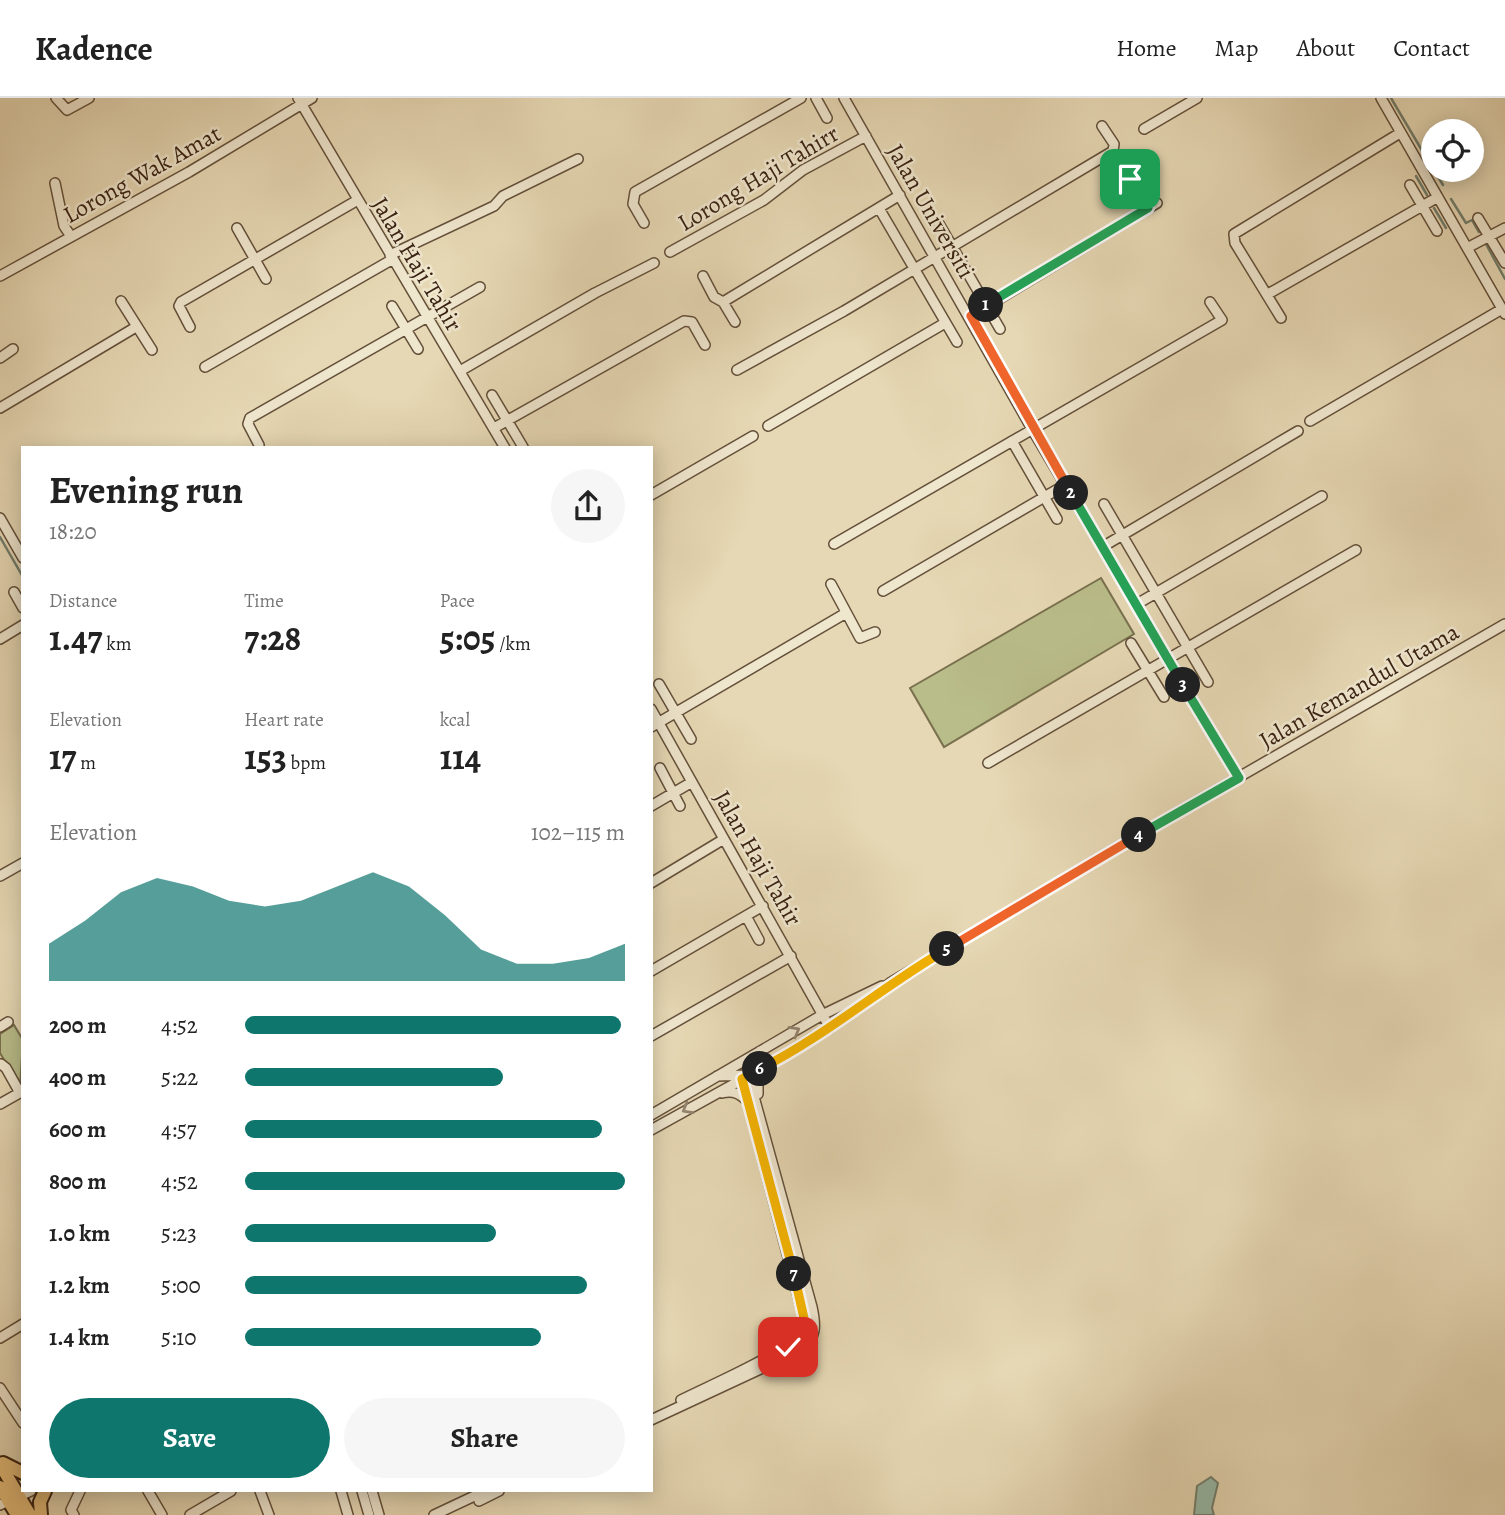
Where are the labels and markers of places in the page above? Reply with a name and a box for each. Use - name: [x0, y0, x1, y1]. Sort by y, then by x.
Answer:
- pin: [1100, 149, 1160, 209]
- pin: 1: [968, 288, 1004, 322]
- pin: 2: [1054, 476, 1088, 510]
- pin: 3: [1166, 668, 1200, 702]
- pin: 4: [1122, 818, 1156, 852]
- pin: 5: [930, 932, 964, 966]
- pin: 6: [742, 1052, 778, 1086]
- pin: 7: [776, 1256, 812, 1292]
- pin: [758, 1317, 818, 1377]

